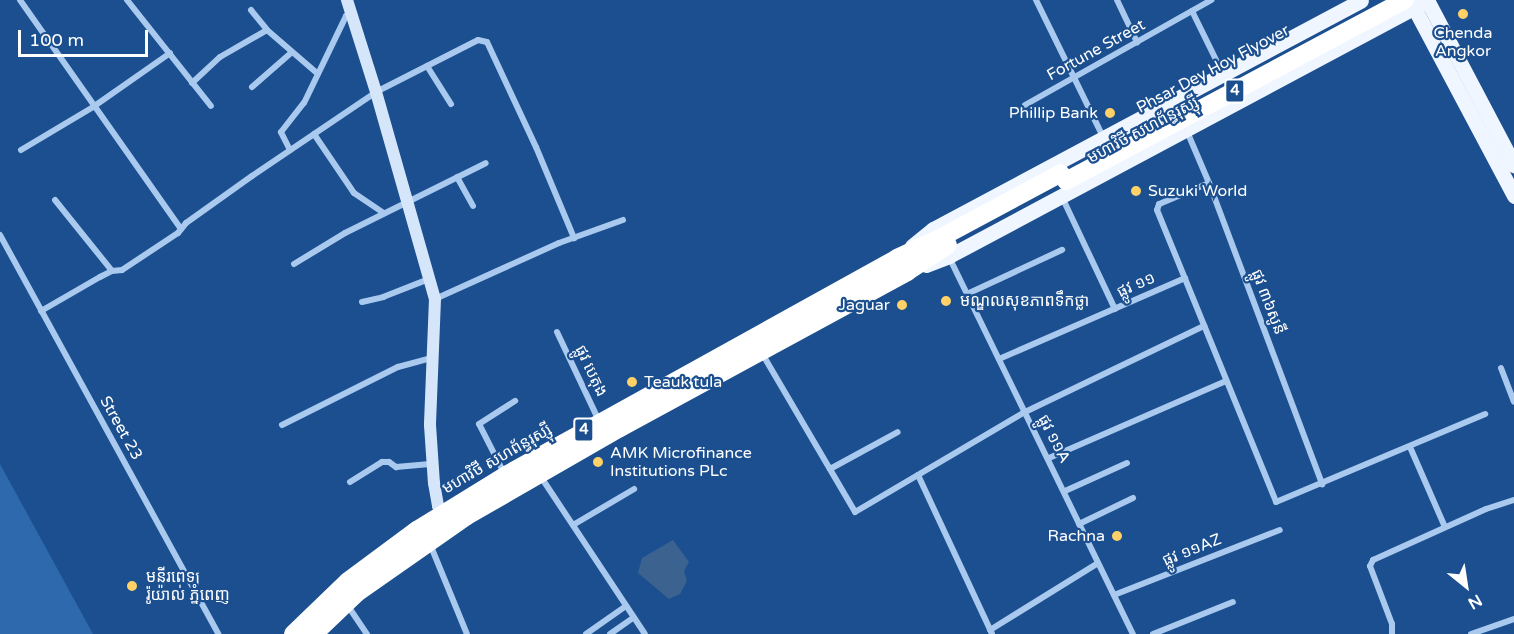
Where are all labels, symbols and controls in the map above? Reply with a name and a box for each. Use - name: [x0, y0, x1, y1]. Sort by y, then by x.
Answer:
- marker: Chenda Angkor: [1456, 7, 1470, 21]
- street label: Fortune Street: [1043, 15, 1149, 85]
- scale bar: [21, 18, 152, 56]
- street label: Phsar Dey Hoy Flyover: [1133, 21, 1293, 117]
- place label: Chenda Angkor: [1434, 23, 1492, 61]
- text: 100 m: [29, 29, 84, 51]
- road number: 4: [1223, 79, 1247, 103]
- street label: មហាវិថី សហព័ន្ធរុស្ស៊ី: [1084, 93, 1202, 167]
- place label: Phillip Bank: [1009, 103, 1098, 123]
- marker: Phillip Bank: [1103, 106, 1117, 120]
- place label: Suzuki World: [1148, 181, 1247, 201]
- marker: Suzuki World: [1129, 184, 1143, 198]
- street label: ផ្លូវ ៣៦សូនី: [1247, 267, 1289, 337]
- street label: ផ្លូវ ១១: [1114, 268, 1158, 302]
- place label: មណ្ឌលសុខភាពទឹកថ្លា: [960, 291, 1089, 311]
- marker: មណ្ឌលសុខភាពទឹកថ្លា: [937, 292, 955, 310]
- place label: Jaguar: [839, 295, 890, 315]
- marker: Jaguar: [895, 298, 909, 312]
- street label: ផ្លូវ បេតុង: [571, 342, 611, 400]
- place label: Teauk tula: [644, 372, 722, 392]
- marker: Teauk tula: [625, 375, 639, 389]
- street label: Street 23: [96, 393, 146, 463]
- street label: ផ្លូវ ១១A: [1034, 412, 1074, 466]
- road number: 4: [572, 418, 596, 442]
- street label: មហាវិថី សហព័ន្ធរុស្ស៊ី: [439, 420, 555, 498]
- place label: AMK Microfinance Institutions PLc: [610, 443, 752, 481]
- marker: AMK Microfinance Institutions PLc: [591, 455, 605, 469]
- place label: Rachna: [1048, 526, 1105, 546]
- marker: Rachna: [1110, 529, 1124, 543]
- street label: ផ្លូវ ១១AZ: [1160, 529, 1224, 571]
- north arrow: [1436, 556, 1496, 616]
- place label: មន្ទីរពេទ្យ រ៉ូយ៉ាល់ ភ្នំពេញ: [146, 567, 230, 605]
- marker: មន្ទីរពេទ្យ រ៉ូយ៉ាល់ ភ្នំពេញ: [123, 577, 141, 595]
- text: N: [1464, 590, 1486, 613]

